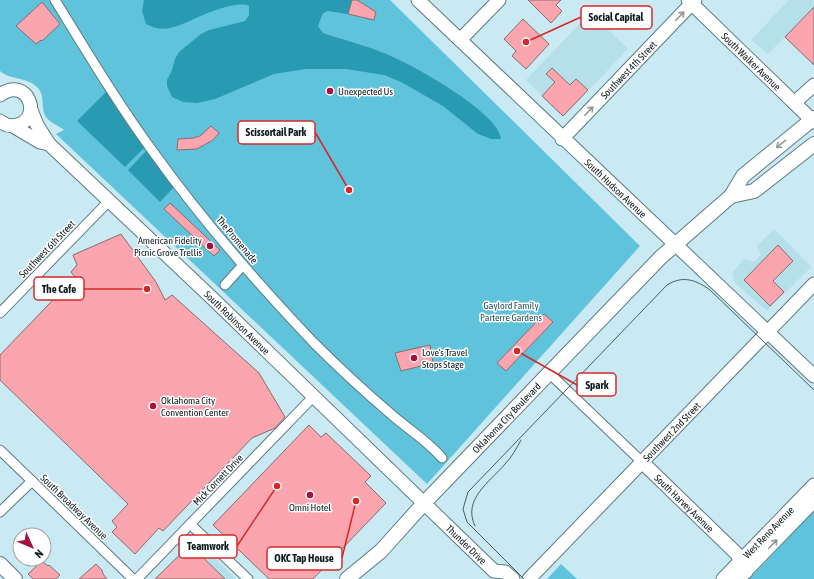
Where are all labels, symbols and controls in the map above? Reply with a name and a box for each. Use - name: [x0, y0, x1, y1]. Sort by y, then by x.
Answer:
- callout: Social Capital: [581, 6, 652, 29]
- text: Social Capital: [589, 11, 645, 23]
- one-way arrow: [675, 11, 685, 21]
- street label: South Walker Avenue: [719, 30, 783, 93]
- street label: Southwest 4th Street: [598, 38, 659, 101]
- marker: Unexpected Us: [325, 86, 335, 96]
- place label: Unexpected Us: [338, 86, 393, 97]
- one-way arrow: [584, 106, 594, 116]
- callout: Scissortail Park: [238, 121, 315, 144]
- text: Scissortail Park: [246, 126, 307, 138]
- one-way arrow: [776, 140, 787, 148]
- street label: South Hudson Avenue: [583, 157, 649, 220]
- street label: The Promenade: [214, 214, 260, 266]
- street label: Southwest 6th Street: [17, 218, 77, 280]
- place label: American Fidelity Picnic Grove Trellis: [134, 235, 202, 258]
- marker: American Fidelity Picnic Grove Trellis: [205, 241, 215, 251]
- callout: The Cafe: [34, 277, 84, 300]
- text: The Cafe: [42, 283, 76, 295]
- street label: South Robinson Avenue: [202, 288, 273, 357]
- park label: Gaylord Family Parterre Gardens: [480, 300, 542, 323]
- place label: Love's Travel Stops Stage: [422, 347, 468, 370]
- marker: Love's Travel Stops Stage: [409, 353, 419, 363]
- callout: Spark: [577, 373, 616, 396]
- text: Spark: [585, 379, 609, 391]
- street label: Oklahoma City Boulevard: [470, 380, 543, 455]
- place label: Oklahoma City Convention Center: [161, 395, 230, 418]
- street label: Southwest 2nd Street: [641, 400, 702, 463]
- marker: Oklahoma City Convention Center: [148, 401, 158, 411]
- street label: Mick Cornett Drive: [191, 452, 245, 508]
- street label: South Broadway Avenue: [38, 472, 110, 542]
- street label: South Harvey Avenue: [653, 472, 717, 534]
- marker: Omni Hotel: [305, 490, 315, 500]
- place label: Omni Hotel: [289, 502, 331, 513]
- street label: West Reno Avenue: [741, 504, 796, 560]
- street label: Thunder Drive: [444, 522, 489, 567]
- north arrow: [12, 527, 52, 567]
- callout: Teamwork: [179, 535, 237, 558]
- one-way arrow: [768, 539, 778, 549]
- text: Teamwork: [187, 540, 229, 552]
- text: N: [33, 547, 46, 560]
- callout: OKC Tap House: [267, 547, 342, 570]
- text: OKC Tap House: [274, 552, 334, 564]

